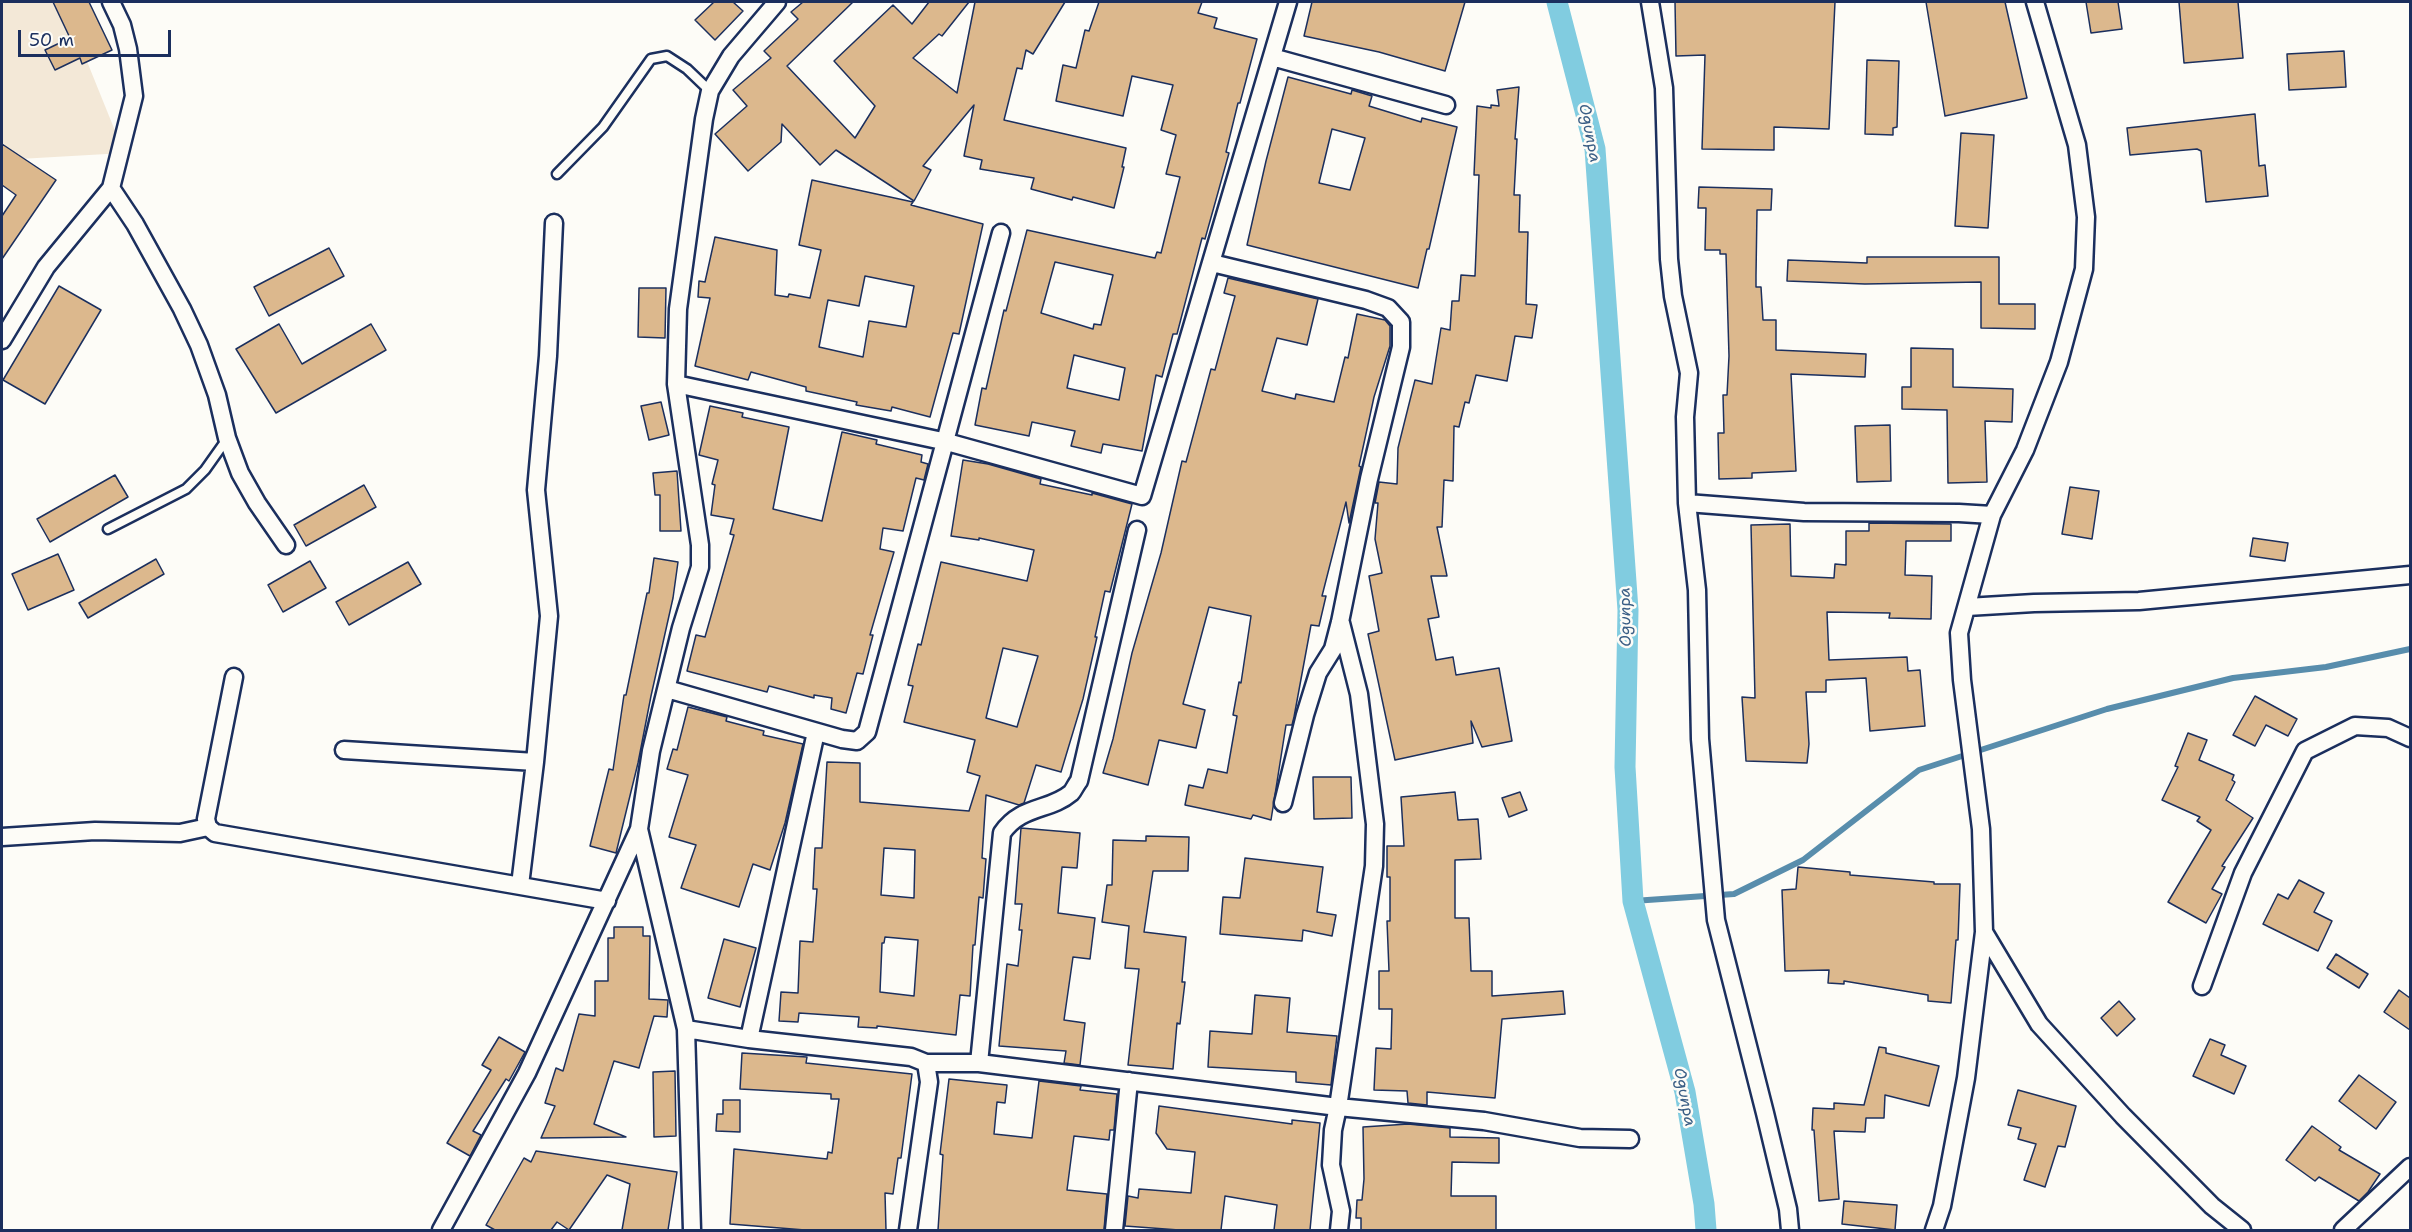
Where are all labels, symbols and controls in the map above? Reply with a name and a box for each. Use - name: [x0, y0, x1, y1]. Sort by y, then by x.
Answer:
- scale bar: [21, 18, 174, 56]
- text: 50 m: [29, 28, 74, 52]
- water label: Ogunpa: [1574, 102, 1604, 164]
- water label: Ogunpa: [1616, 587, 1636, 647]
- water label: Ogunpa: [1669, 1066, 1699, 1128]

